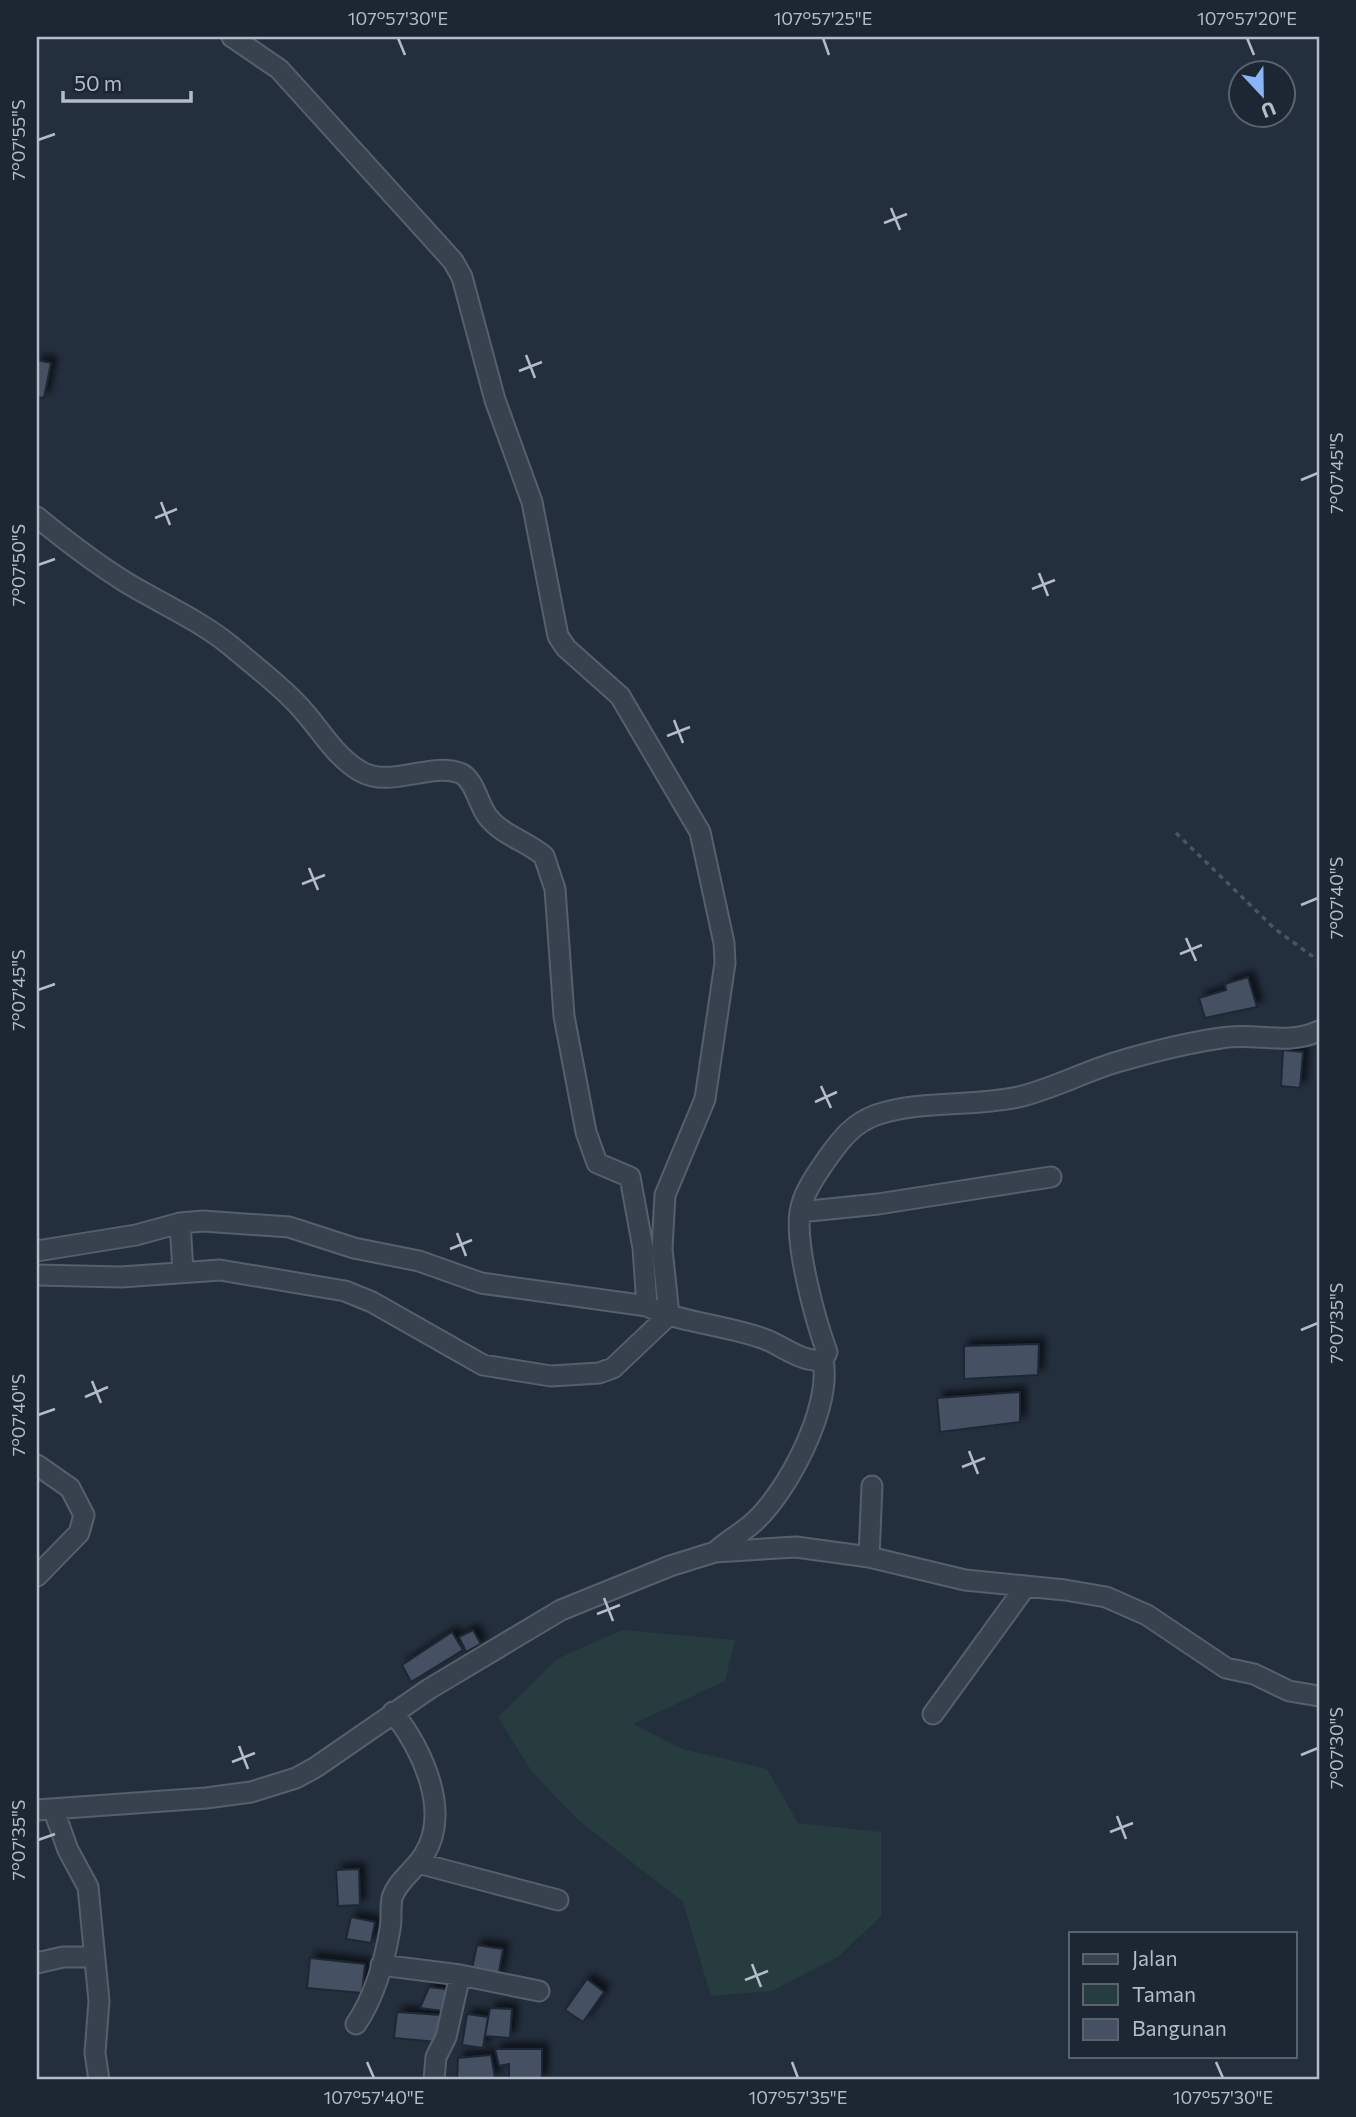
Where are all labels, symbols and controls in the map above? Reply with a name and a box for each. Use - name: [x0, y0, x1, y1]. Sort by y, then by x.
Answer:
- text: 107°57'30"E: [348, 7, 448, 29]
- text: 107°57'25"E: [774, 7, 872, 29]
- text: 107°57'20"E: [1197, 7, 1297, 29]
- scale bar: [63, 60, 191, 104]
- north arrow: [1226, 60, 1296, 130]
- text: 50 m: [74, 70, 122, 95]
- text: U: [1258, 97, 1279, 123]
- text: 7°07'55"S: [7, 100, 29, 180]
- text: 7°07'45"S: [1325, 432, 1347, 514]
- text: 7°07'50"S: [7, 524, 29, 606]
- text: 7°07'40"S: [1325, 857, 1347, 939]
- text: 7°07'45"S: [7, 949, 29, 1031]
- text: 7°07'35"S: [1325, 1283, 1347, 1363]
- text: 7°07'40"S: [7, 1374, 29, 1456]
- text: 7°07'30"S: [1325, 1707, 1347, 1789]
- text: 7°07'35"S: [7, 1800, 29, 1880]
- legend: [1069, 1932, 1296, 2058]
- text: Jalan: [1132, 1945, 1177, 1970]
- text: Taman: [1132, 1981, 1196, 2006]
- text: Bangunan: [1132, 2015, 1227, 2040]
- text: 107°57'40"E: [324, 2086, 424, 2108]
- text: 107°57'35"E: [749, 2086, 847, 2108]
- text: 107°57'30"E: [1173, 2086, 1273, 2108]

